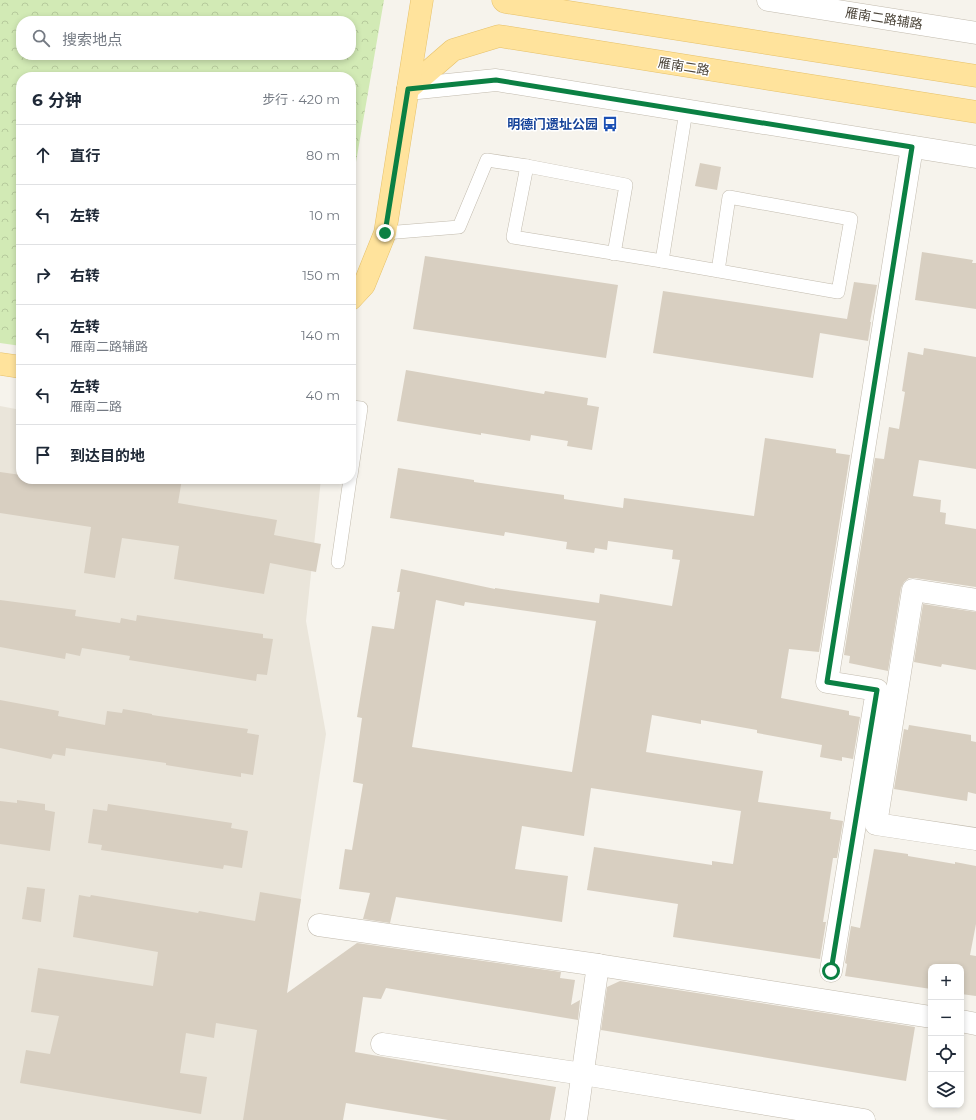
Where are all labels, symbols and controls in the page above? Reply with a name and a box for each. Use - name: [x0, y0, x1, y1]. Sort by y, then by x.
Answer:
- street label: 雁南二路辅路: [844, 4, 924, 32]
- search box: [16, 16, 356, 60]
- icon: search: [30, 27, 52, 49]
- text: 搜索地点: [62, 30, 122, 49]
- street label: 雁南二路: [657, 54, 711, 78]
- text: 6 分钟: [32, 90, 82, 110]
- text: 步行 · 420 m: [262, 91, 340, 107]
- bus stop icon: 明德门遗址公园: [601, 115, 619, 133]
- place label: 明德门遗址公园: [507, 116, 598, 132]
- icon: ahead: [32, 144, 54, 166]
- text: 直行: [70, 146, 100, 165]
- text: 80 m: [306, 147, 340, 163]
- icon: left: [32, 204, 54, 226]
- text: 左转: [70, 206, 100, 225]
- text: 10 m: [310, 207, 340, 223]
- route end: [376, 224, 394, 242]
- icon: right: [32, 264, 54, 286]
- text: 右转: [70, 266, 100, 285]
- text: 150 m: [302, 267, 340, 283]
- text: 左转: [70, 317, 100, 336]
- icon: left: [32, 324, 54, 346]
- text: 140 m: [301, 327, 340, 343]
- text: 雁南二路辅路: [70, 338, 148, 354]
- text: 左转: [70, 377, 100, 396]
- icon: left: [32, 384, 54, 406]
- text: 40 m: [306, 387, 340, 403]
- text: 雁南二路: [70, 398, 122, 414]
- icon: arrive: [32, 444, 54, 466]
- text: 到达目的地: [70, 446, 145, 465]
- route start: [822, 962, 840, 980]
- map controls: [928, 964, 964, 1108]
- button: +: [928, 964, 964, 1000]
- button: −: [928, 1000, 964, 1036]
- button: locate: [928, 1036, 964, 1072]
- button: layers: [928, 1072, 964, 1108]

